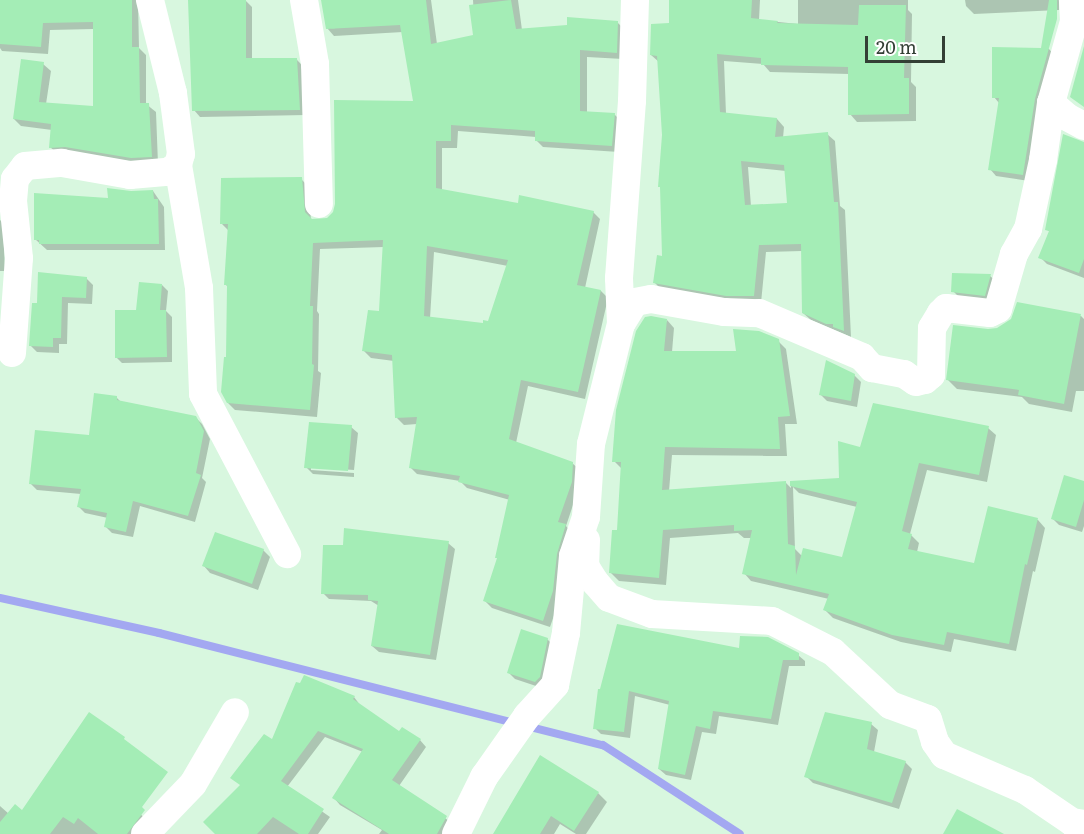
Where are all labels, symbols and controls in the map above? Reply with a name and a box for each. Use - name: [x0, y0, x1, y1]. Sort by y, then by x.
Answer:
- scale bar: [868, 24, 948, 62]
- text: 20 m: [876, 33, 917, 60]

